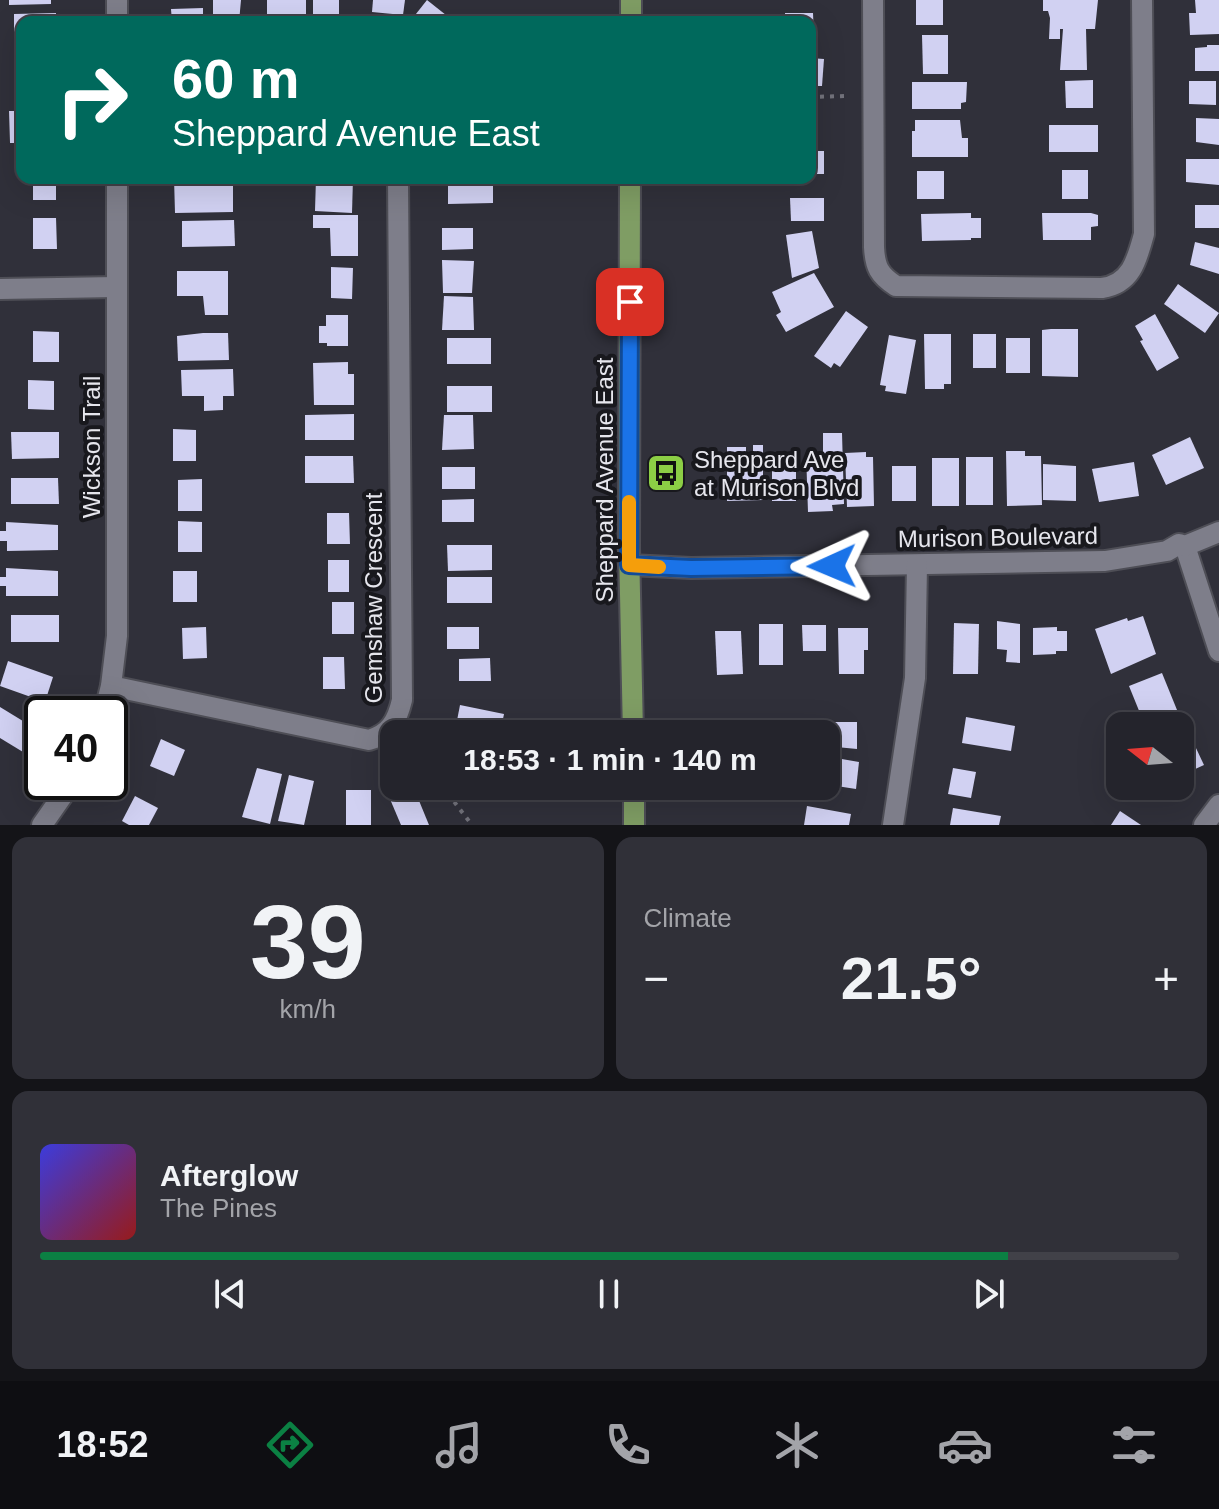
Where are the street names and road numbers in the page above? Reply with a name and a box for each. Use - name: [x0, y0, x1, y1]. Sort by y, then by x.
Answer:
- street label: Sheppard Avenue East: [591, 357, 618, 603]
- street label: Wickson Trail: [78, 376, 105, 518]
- street label: Gemshaw Crescent: [360, 492, 387, 703]
- street label: Murison Boulevard: [898, 522, 1098, 552]

